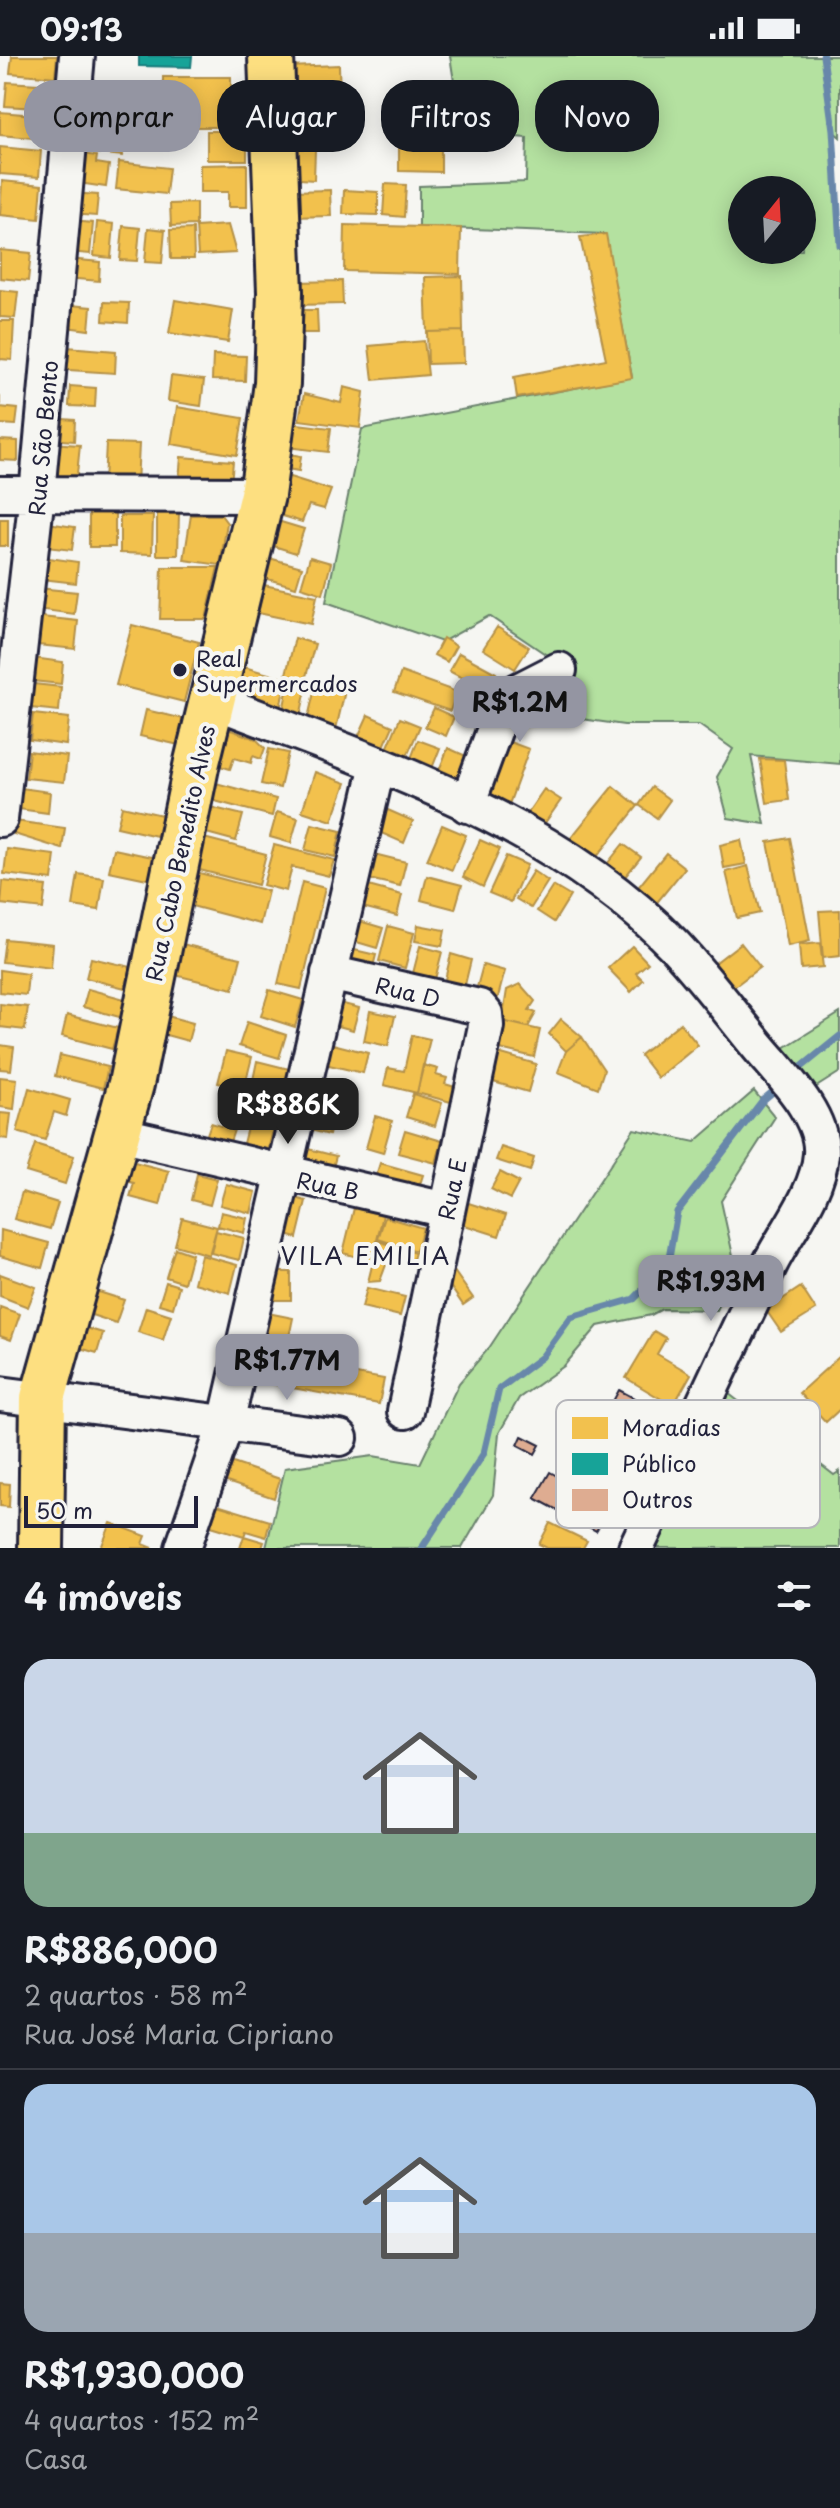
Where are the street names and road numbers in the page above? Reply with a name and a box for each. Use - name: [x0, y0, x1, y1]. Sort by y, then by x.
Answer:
- street label: Rua São Bento: [19, 359, 65, 517]
- street label: Rua Cabo Benedito Alves: [136, 722, 222, 984]
- street label: Rua D: [372, 968, 444, 1014]
- street label: Rua E: [428, 1155, 474, 1223]
- street label: Rua B: [294, 1162, 362, 1208]

